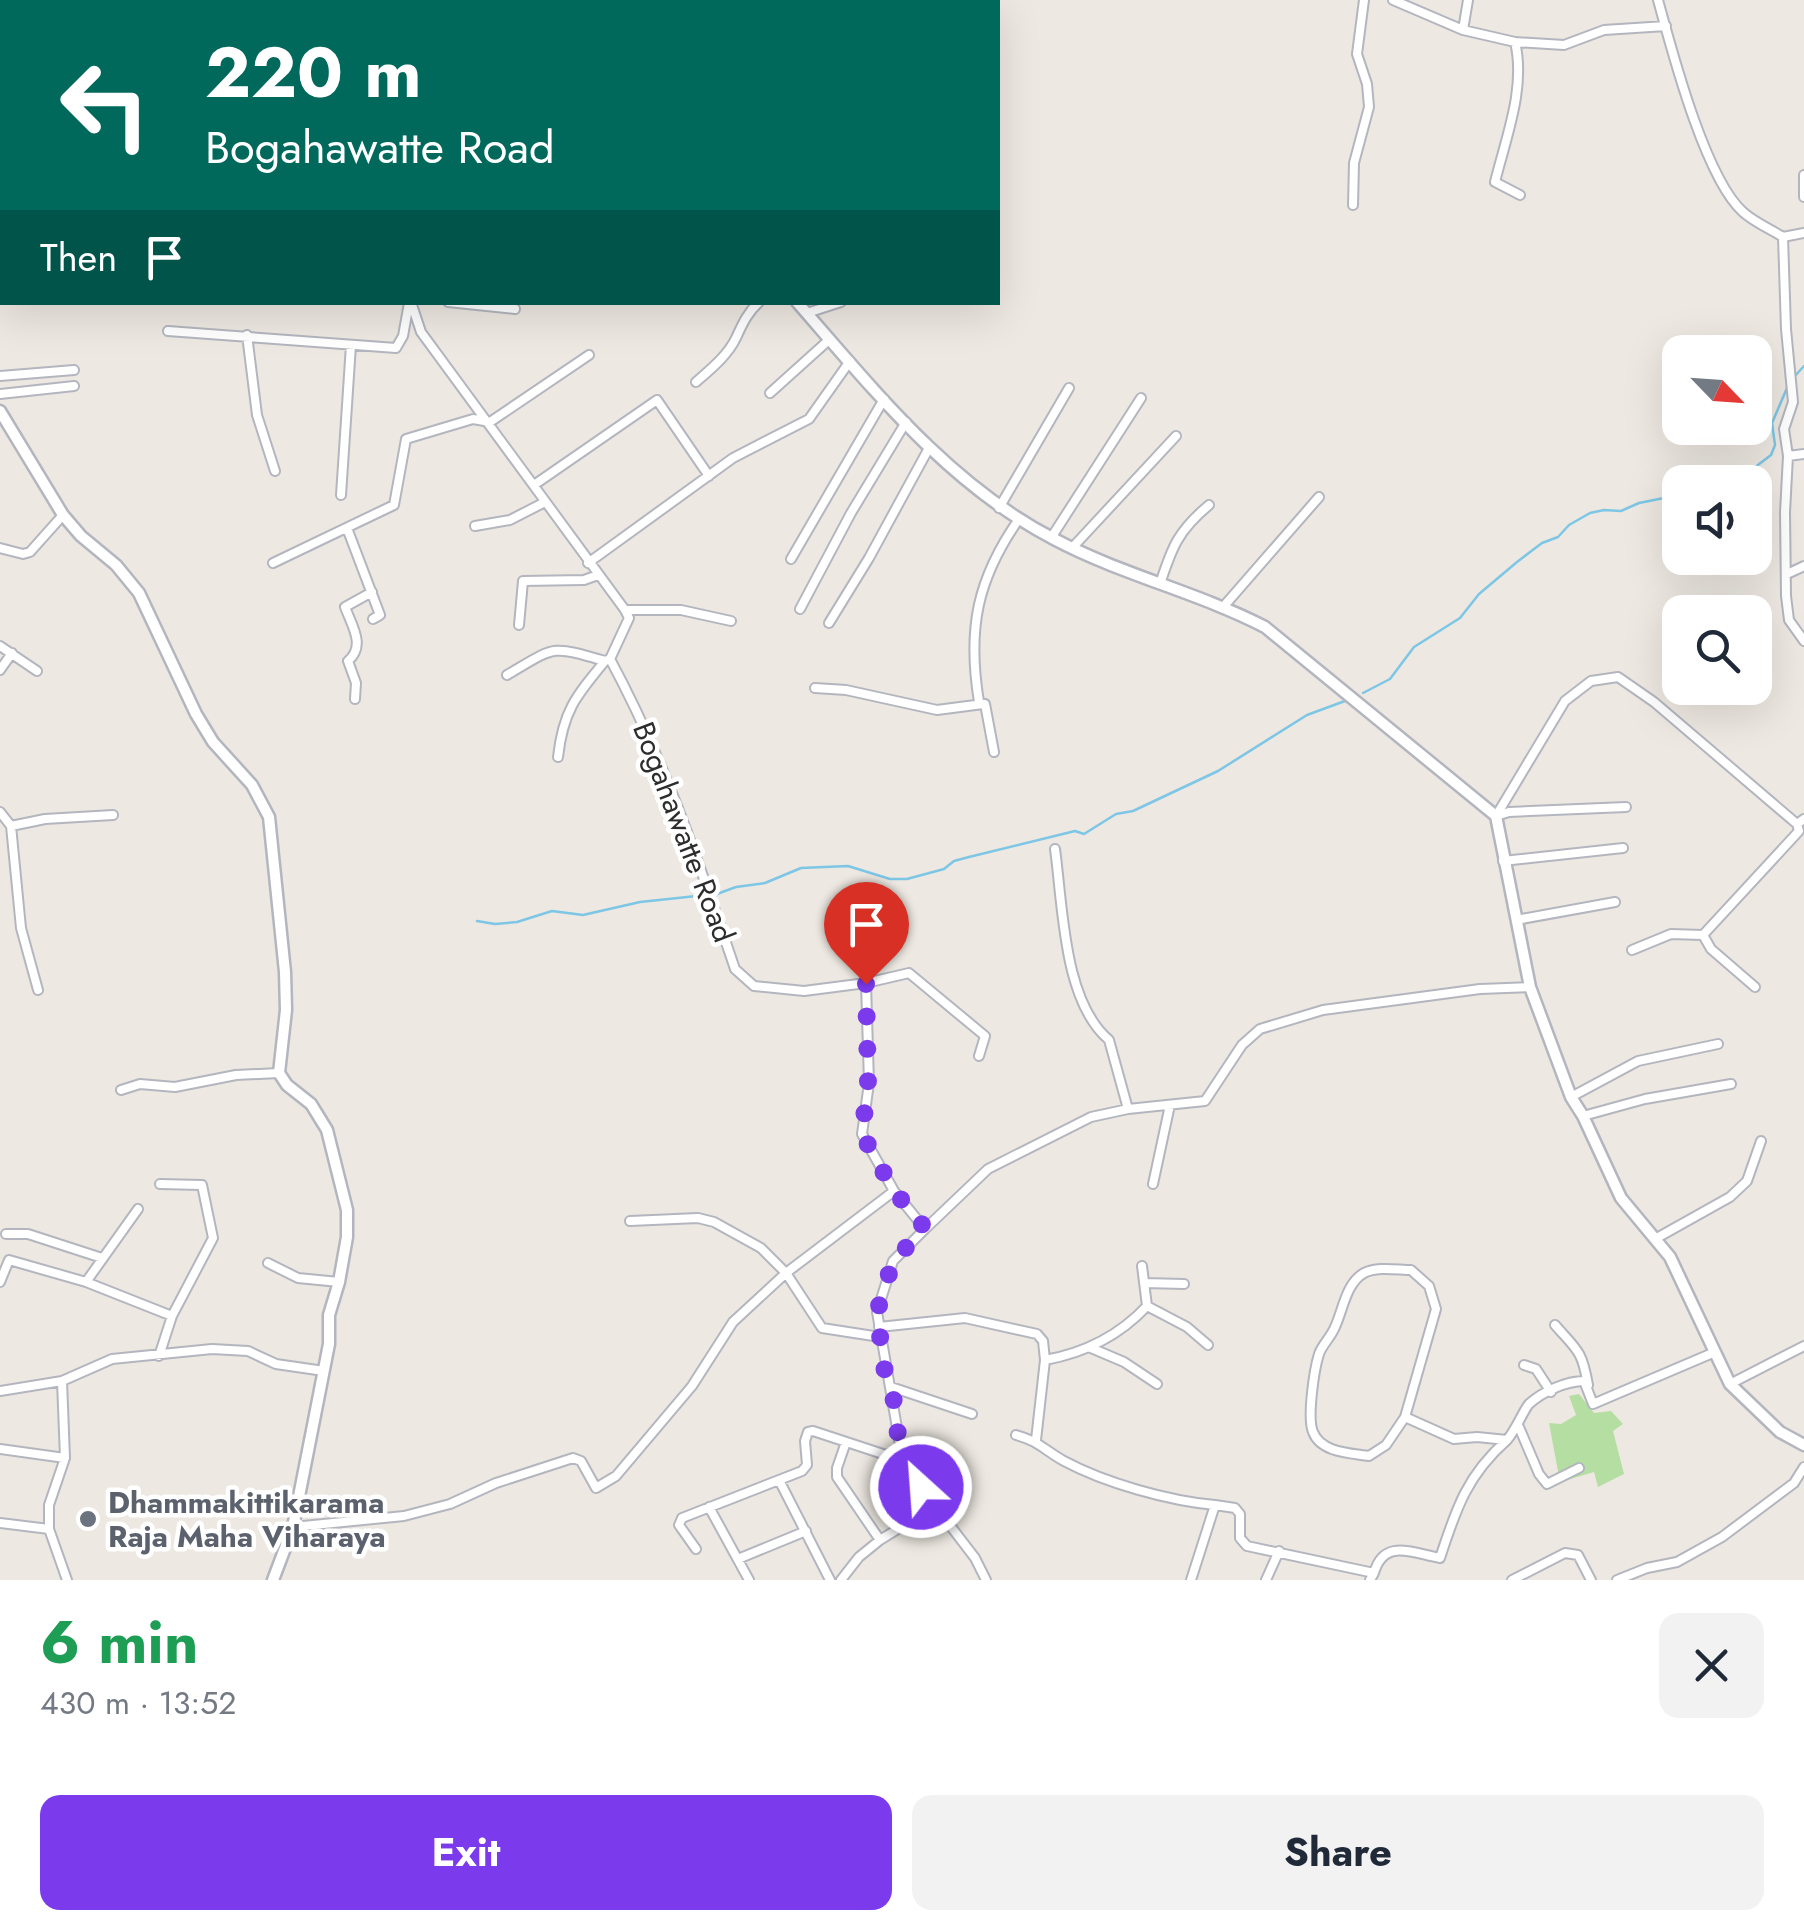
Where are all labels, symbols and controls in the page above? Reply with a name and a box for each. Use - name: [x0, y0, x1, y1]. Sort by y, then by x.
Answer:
- text: 220 m: [205, 22, 422, 123]
- icon: left: [40, 40, 170, 170]
- text: Bogahawatte Road: [205, 115, 555, 180]
- text: Then: [40, 230, 117, 285]
- icon: arrive: [137, 230, 192, 285]
- north arrow: [1662, 335, 1772, 445]
- map controls: [1662, 335, 1772, 705]
- button: sound: [1662, 465, 1772, 575]
- button: search: [1662, 595, 1772, 705]
- street label: Bogahawatte Road: [622, 715, 746, 949]
- pin: [824, 882, 909, 985]
- icon: arrive: [839, 897, 894, 952]
- position arrow: [869, 1435, 973, 1539]
- place label: Dhammakittikarama Raja Maha Viharaya: [108, 1481, 386, 1558]
- marker: Dhammakittikarama Raja Maha Viharaya: [77, 1508, 99, 1530]
- text: 6 min: [40, 1599, 198, 1686]
- button: close: [1659, 1613, 1764, 1718]
- text: 430 m · 13:52: [40, 1680, 236, 1726]
- button: Exit: [40, 1795, 892, 1910]
- button: Share: [912, 1795, 1764, 1910]

